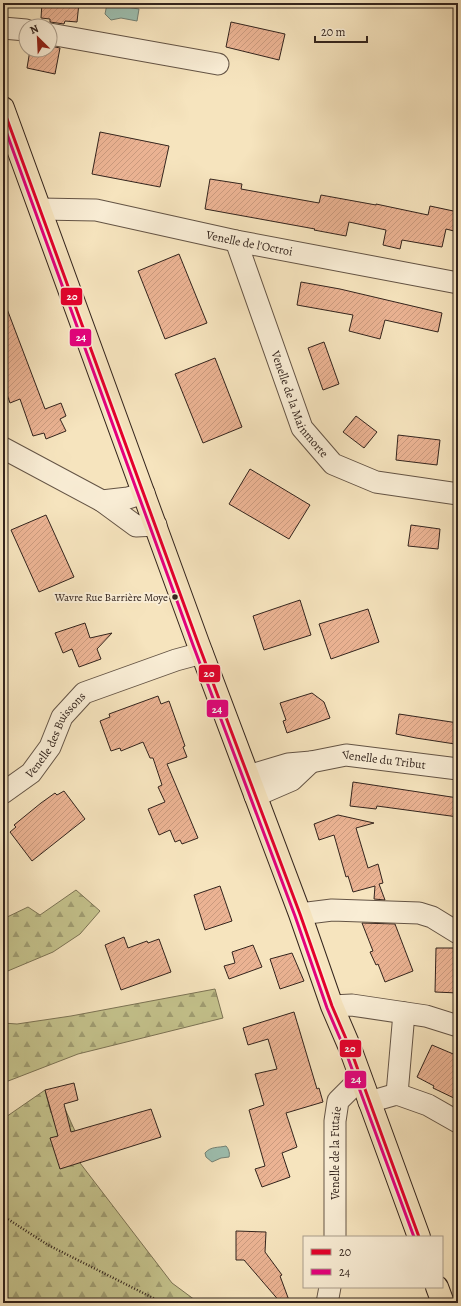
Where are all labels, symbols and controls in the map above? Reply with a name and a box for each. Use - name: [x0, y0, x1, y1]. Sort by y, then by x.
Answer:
- north arrow: [18, 18, 58, 58]
- scale bar: [315, 18, 367, 44]
- text: N: [27, 21, 41, 38]
- text: 20 m: [321, 24, 345, 40]
- street label: Venelle de l'Octroi: [204, 226, 294, 260]
- line badge: 20: [60, 287, 83, 306]
- text: 20: [67, 289, 78, 304]
- line badge: 24: [69, 328, 92, 347]
- text: 24: [76, 330, 86, 345]
- street label: Venelle de la Mainmorte: [267, 348, 332, 461]
- place label: Wavre Rue Barrière Moye: [54, 590, 168, 605]
- marker: Wavre Rue Barrière Moye: [170, 592, 180, 602]
- line badge: 20: [198, 664, 221, 683]
- text: 20: [204, 666, 215, 681]
- street label: Venelle des Buissons: [22, 688, 89, 783]
- line badge: 24: [206, 699, 229, 718]
- text: 24: [212, 702, 222, 717]
- street label: Venelle du Tribut: [340, 746, 427, 773]
- line badge: 20: [339, 1039, 362, 1058]
- text: 20: [345, 1041, 356, 1056]
- line badge: 24: [344, 1070, 367, 1089]
- text: 24: [351, 1072, 361, 1087]
- street label: Venelle de la Futaie: [327, 1105, 345, 1201]
- legend: [303, 1236, 443, 1288]
- text: 20: [339, 1244, 351, 1260]
- text: 24: [339, 1264, 351, 1280]

